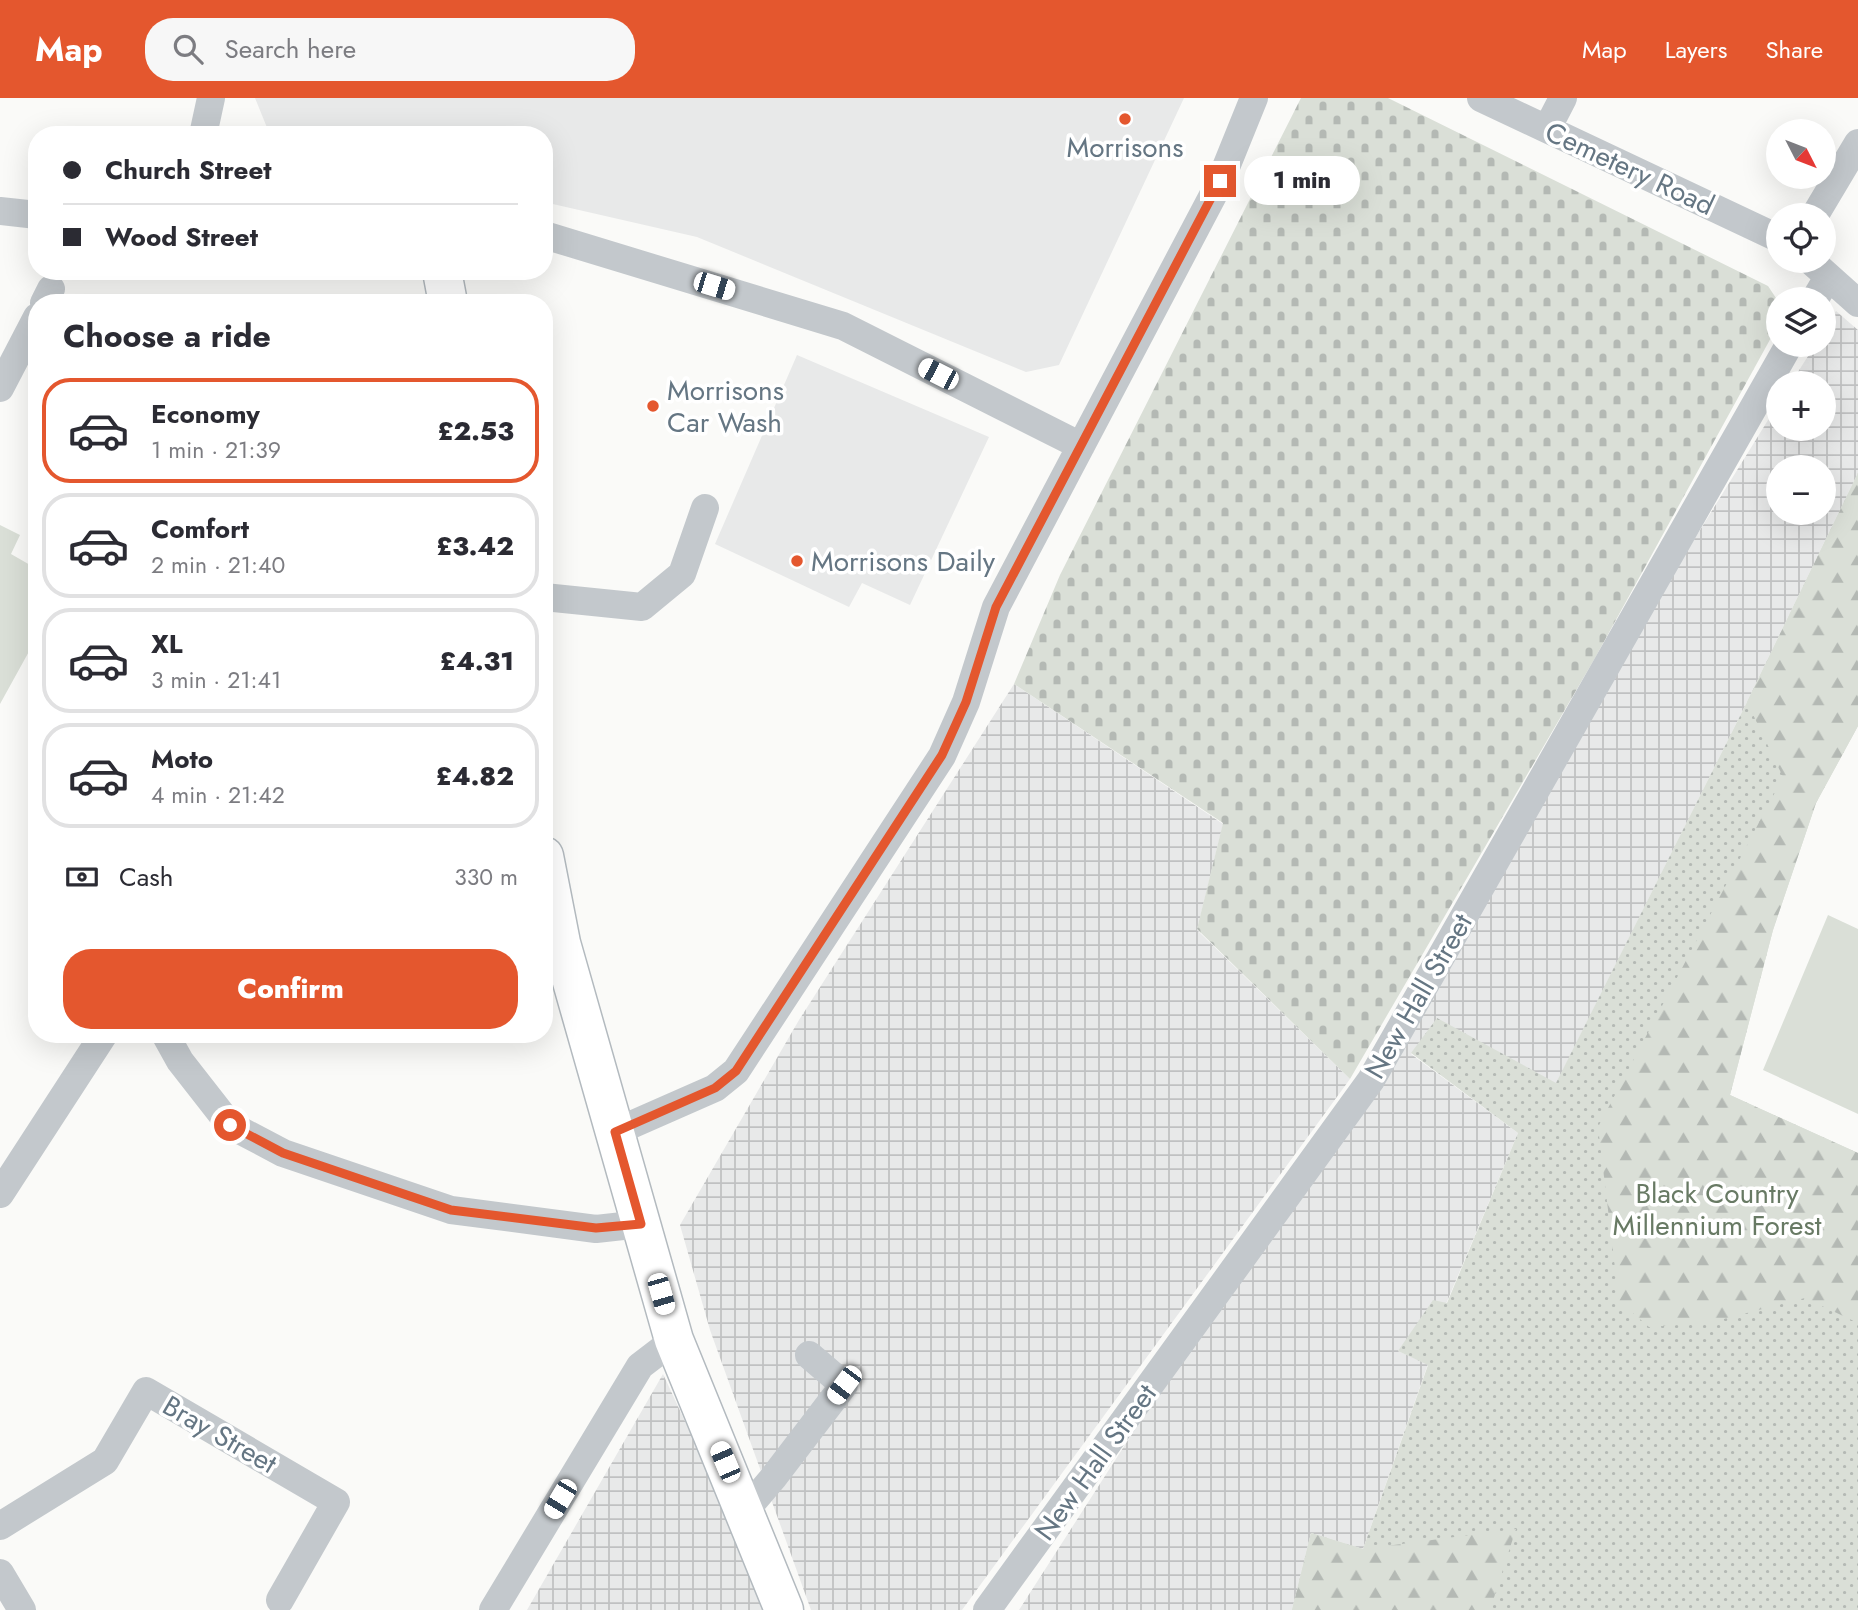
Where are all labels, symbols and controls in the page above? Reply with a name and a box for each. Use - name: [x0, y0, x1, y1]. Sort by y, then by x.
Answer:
- search box: [145, 18, 635, 81]
- text: Map: [35, 26, 103, 73]
- icon: search: [169, 30, 207, 68]
- text: Search here: [225, 30, 356, 68]
- text: Map: [1582, 32, 1627, 67]
- text: Layers: [1665, 32, 1727, 67]
- text: Share: [1765, 32, 1823, 67]
- marker: Morrisons: [1117, 111, 1133, 127]
- street label: Cemetery Road: [1538, 111, 1721, 226]
- north arrow: [1766, 119, 1836, 189]
- map controls: [1766, 119, 1836, 525]
- place label: Morrisons: [1066, 127, 1184, 168]
- text: Church Street: [105, 151, 272, 189]
- callout: 1 min: [1244, 156, 1360, 206]
- text: 1 min: [1273, 163, 1331, 197]
- route end: [1204, 165, 1236, 197]
- button: locate: [1766, 203, 1836, 273]
- text: Wood Street: [105, 218, 258, 256]
- car: [691, 270, 738, 302]
- button: layers: [1766, 287, 1836, 357]
- text: Choose a ride: [63, 313, 271, 359]
- car: [915, 355, 962, 393]
- place label: Morrisons Car Wash: [667, 370, 784, 443]
- button: +: [1766, 371, 1836, 441]
- text: Economy: [151, 395, 260, 433]
- marker: Morrisons Car Wash: [645, 398, 661, 414]
- icon: car: [67, 399, 130, 462]
- text: £2.53: [437, 412, 514, 450]
- text: 1 min · 21:39: [151, 433, 281, 467]
- button: −: [1766, 455, 1836, 525]
- text: Comfort: [151, 510, 249, 548]
- icon: car: [67, 514, 130, 577]
- text: £3.42: [436, 527, 514, 565]
- place label: Morrisons Daily: [811, 541, 996, 582]
- text: 2 min · 21:40: [151, 548, 285, 582]
- marker: Morrisons Daily: [789, 553, 805, 569]
- text: XL: [151, 625, 183, 663]
- icon: car: [67, 629, 130, 692]
- text: £4.31: [440, 642, 514, 680]
- text: 3 min · 21:41: [151, 663, 281, 697]
- text: Moto: [151, 740, 213, 778]
- icon: car: [67, 744, 130, 807]
- text: £4.82: [436, 757, 514, 795]
- text: 4 min · 21:42: [151, 778, 285, 812]
- icon: cash: [63, 858, 101, 896]
- text: Cash: [119, 858, 173, 896]
- text: 330 m: [454, 860, 518, 894]
- street label: New Hall Street: [1354, 906, 1483, 1086]
- button: Confirm: [63, 949, 518, 1029]
- route start: [214, 1109, 246, 1141]
- park label: Black Country Millennium Forest: [1613, 1173, 1822, 1246]
- car: [646, 1271, 677, 1317]
- car: [823, 1362, 866, 1408]
- street label: New Hall Street: [1025, 1375, 1166, 1549]
- street label: Bray Street: [155, 1385, 285, 1484]
- car: [708, 1439, 743, 1485]
- car: [541, 1476, 580, 1522]

